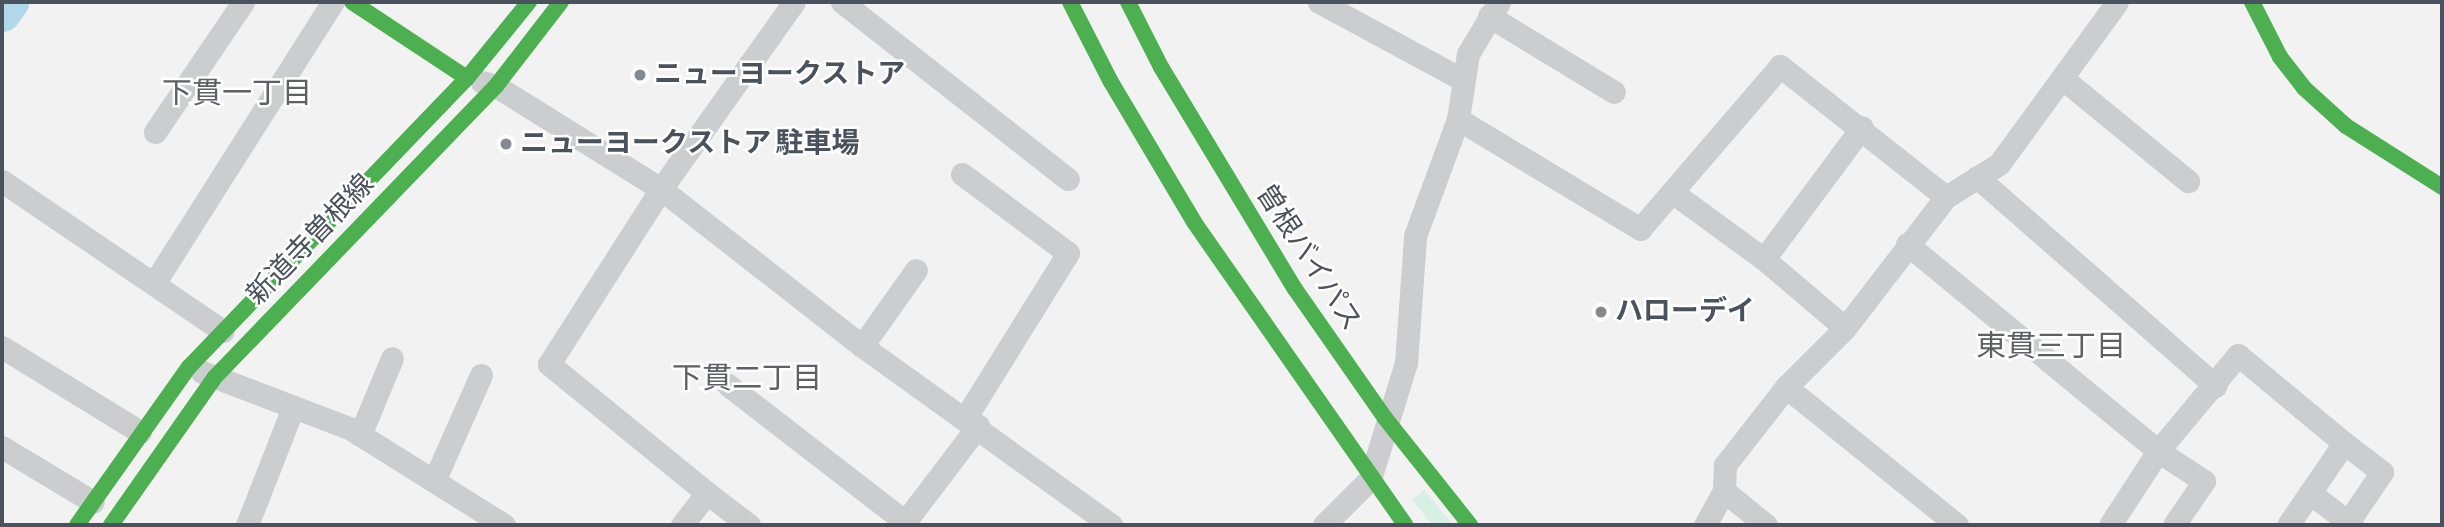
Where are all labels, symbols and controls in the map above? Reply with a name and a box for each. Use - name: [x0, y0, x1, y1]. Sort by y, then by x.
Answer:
- place label: ニューヨークストア: [654, 58, 906, 92]
- marker: ニューヨークストア: [632, 67, 648, 83]
- district label: 下貫一丁目: [162, 76, 312, 112]
- place label: ニューヨークストア 駐車場: [520, 127, 860, 161]
- marker: ニューヨークストア 駐車場: [498, 136, 514, 152]
- street label: 新道寺曽根線: [241, 168, 381, 312]
- street label: 曽根バイパス: [1248, 178, 1368, 338]
- place label: ハローデイ: [1615, 295, 1755, 329]
- marker: ハローデイ: [1593, 304, 1609, 320]
- district label: 東貫三丁目: [1976, 329, 2126, 365]
- district label: 下貫二丁目: [672, 361, 822, 397]

